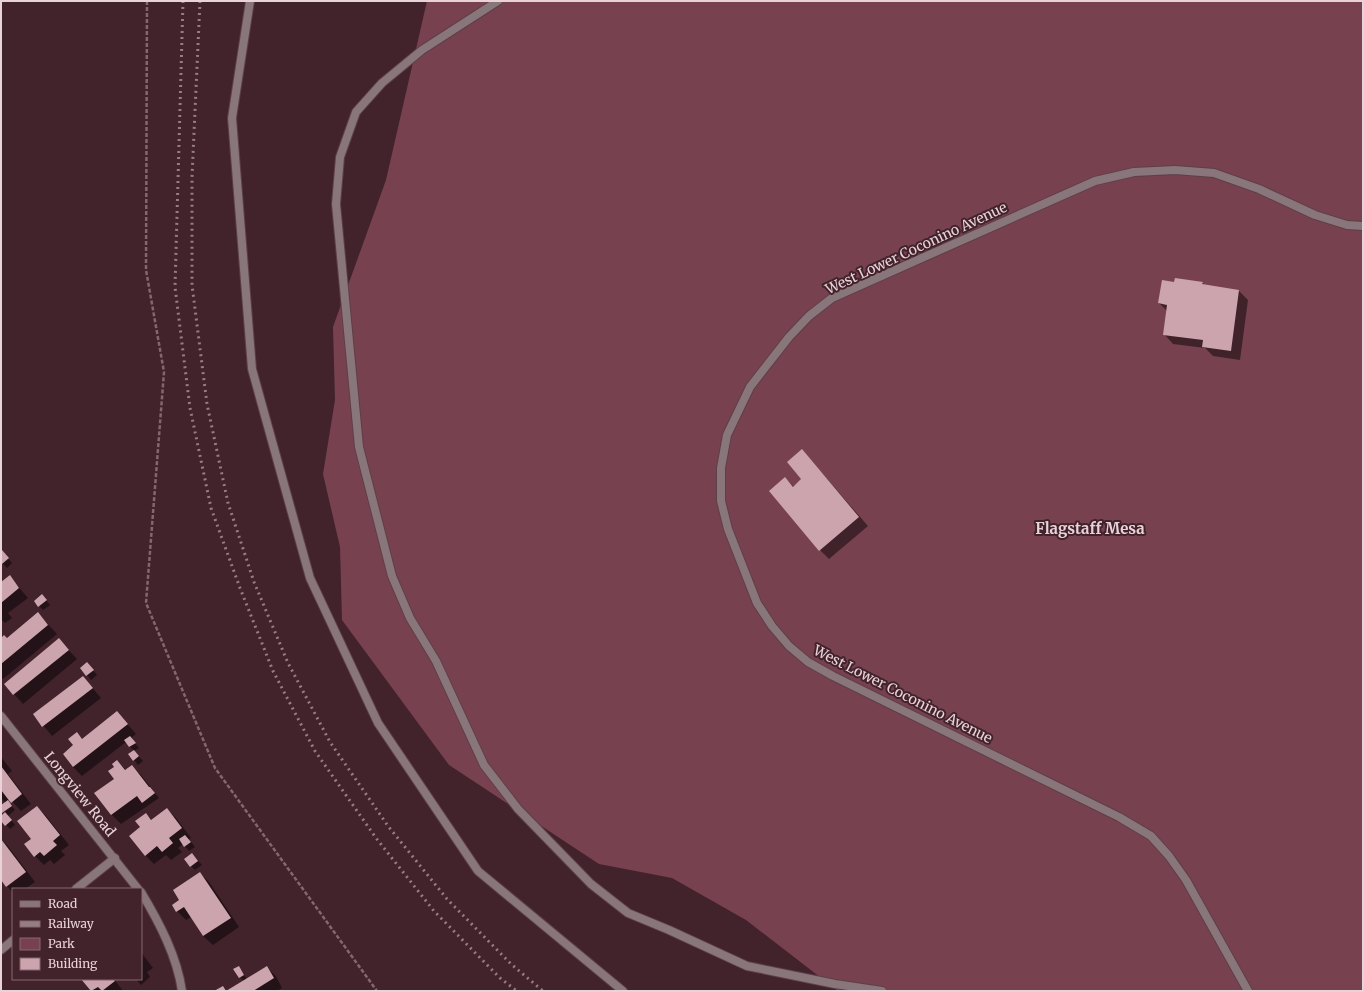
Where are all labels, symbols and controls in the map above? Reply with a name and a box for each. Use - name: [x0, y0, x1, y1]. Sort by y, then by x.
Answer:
- street label: West Lower Coconino Avenue: [821, 198, 1010, 298]
- district label: Flagstaff Mesa: [1035, 519, 1145, 538]
- street label: West Lower Coconino Avenue: [810, 640, 995, 747]
- street label: Longview Road: [40, 748, 120, 841]
- legend: [12, 888, 142, 980]
- text: Road: [48, 896, 77, 911]
- text: Railway: [48, 916, 94, 931]
- text: Park: [48, 936, 75, 951]
- text: Building: [48, 956, 98, 971]

